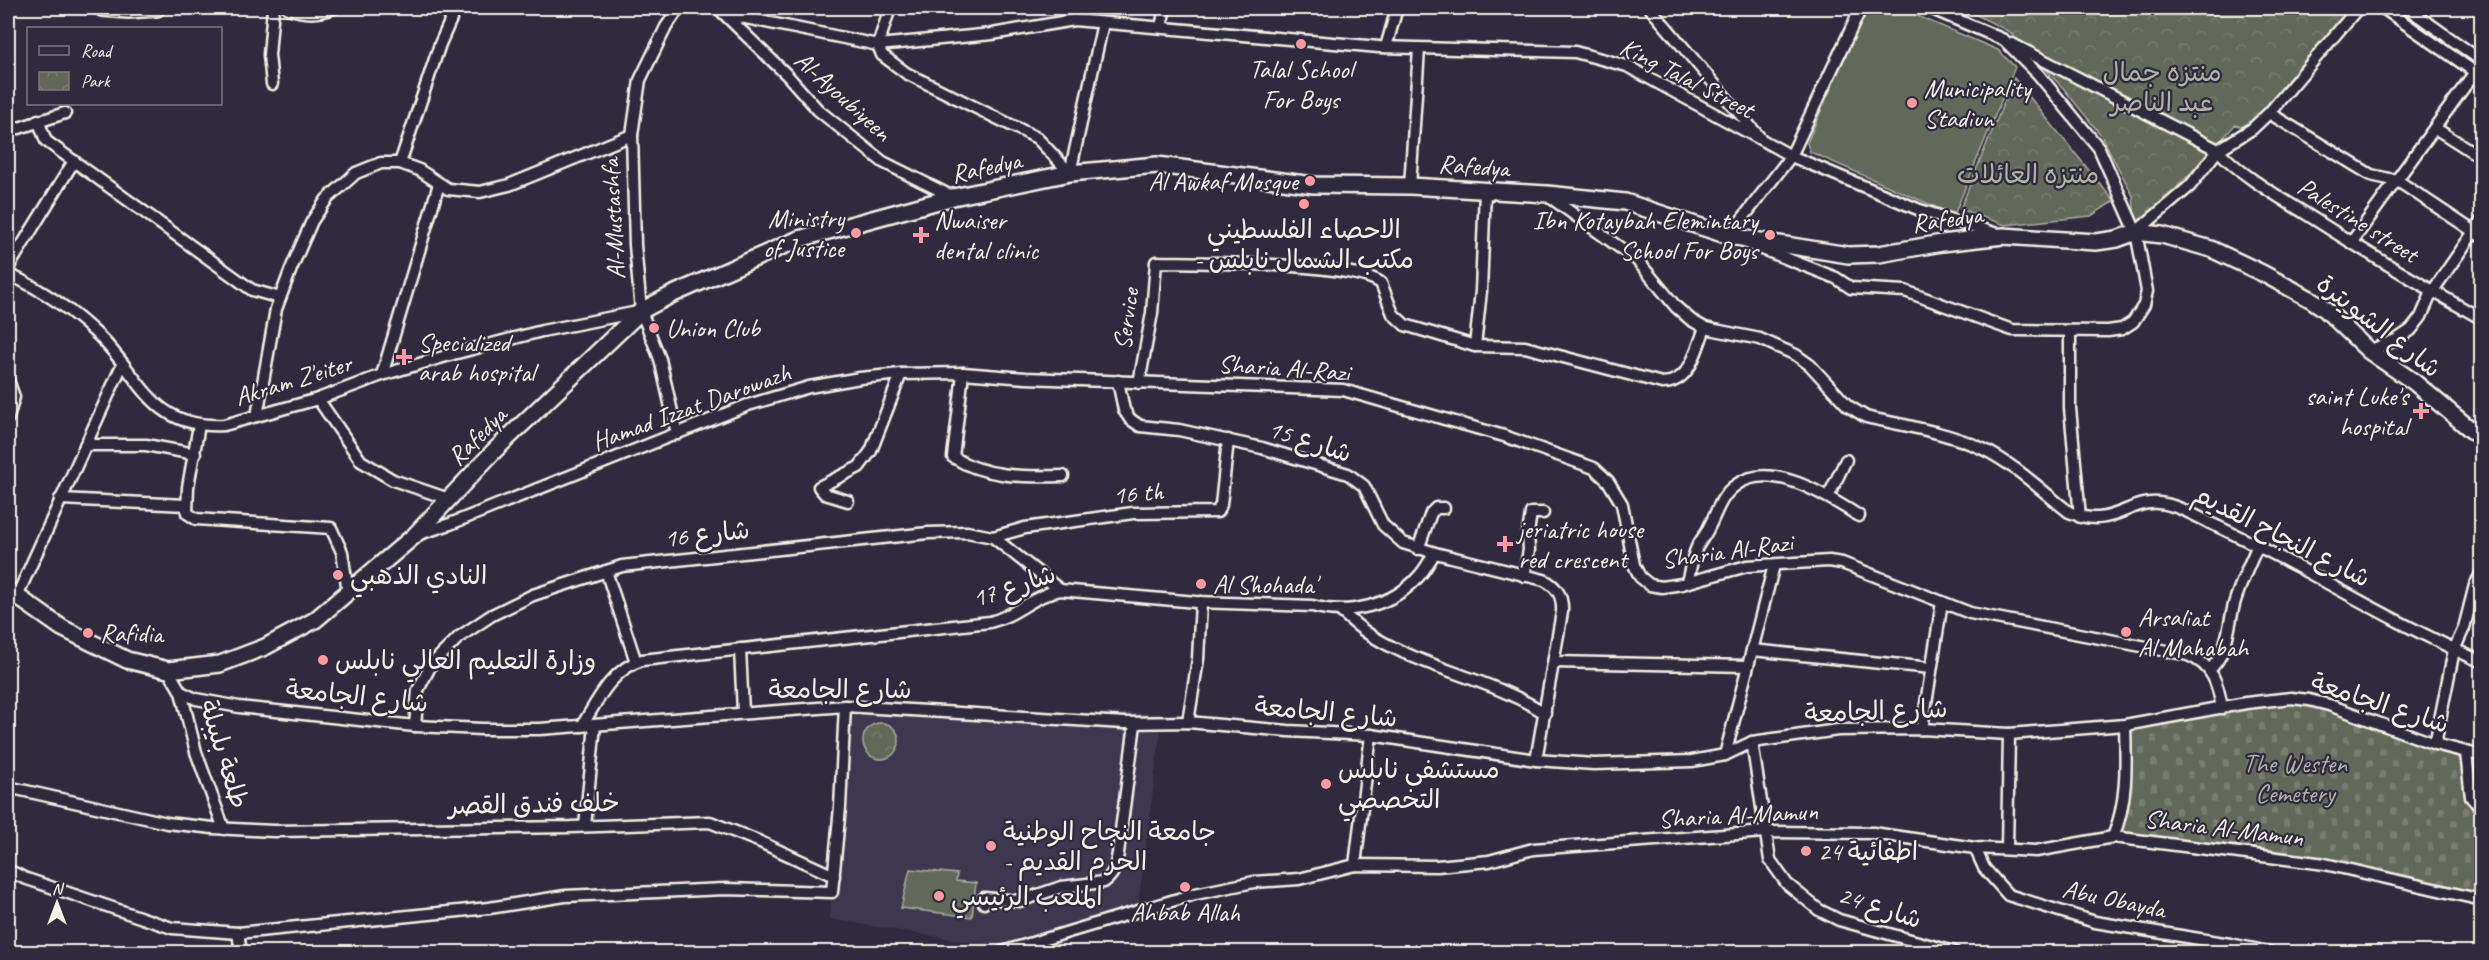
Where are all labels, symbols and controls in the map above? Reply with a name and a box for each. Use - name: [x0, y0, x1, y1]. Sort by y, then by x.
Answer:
- legend: [27, 27, 222, 105]
- street label: King Talal Street: [1614, 30, 1762, 127]
- marker: Talal School For Boys: [1294, 37, 1308, 51]
- text: Road: [81, 40, 114, 62]
- street label: Al-Ayoubiyeen: [787, 44, 900, 149]
- place label: Talal School For Boys: [1249, 53, 1357, 116]
- park label: منتزه جمال عبد الناصر: [2102, 56, 2222, 119]
- text: Park: [81, 70, 111, 92]
- place label: Municipality Stadiun: [1924, 72, 2033, 135]
- marker: Municipality Stadiun: [1905, 96, 1919, 110]
- street label: Rafedya: [948, 143, 1026, 191]
- street label: Rafedya: [1438, 147, 1513, 185]
- street label: Al-Mustashfa: [593, 155, 633, 280]
- park label: منتزه العائلات: [1957, 158, 2099, 191]
- place label: Al Awkaf Mosque: [1148, 165, 1301, 198]
- street label: Palestine street: [2291, 170, 2427, 271]
- marker: Al Awkaf Mosque: [1303, 174, 1317, 188]
- marker: الاحصاء الفلسطيني - مكتب الشمال نابلس: [1297, 197, 1311, 211]
- street label: Rafedya: [1910, 197, 1987, 240]
- place label: Ministry of Justice: [763, 202, 847, 265]
- place label: Nwaiser dental clinic: [934, 204, 1039, 267]
- place label: Ibn Kotaybah Elemintary School For Boys: [1533, 204, 1760, 267]
- place label: الاحصاء الفلسطيني - مكتب الشمال نابلس: [1194, 213, 1414, 276]
- marker: Ministry of Justice: [849, 226, 863, 240]
- marker: Nwaiser dental clinic: [912, 226, 930, 244]
- marker: Ibn Kotaybah Elemintary School For Boys: [1763, 228, 1777, 242]
- street label: شارع الشويترة: [2309, 267, 2448, 386]
- street label: Service: [1105, 285, 1147, 352]
- place label: Union Club: [666, 312, 762, 345]
- marker: Union Club: [647, 321, 661, 335]
- place label: Specialized arab hospital: [418, 326, 539, 389]
- street label: Akram Z'eiter: [231, 346, 357, 413]
- street label: Sharia Al-Razi: [1217, 347, 1354, 389]
- marker: Specialized arab hospital: [395, 348, 413, 366]
- street label: Hamad Izzat Darowazh: [587, 355, 796, 458]
- place label: saint Luke's hospital: [2306, 380, 2413, 443]
- street label: Rafedya: [440, 398, 515, 473]
- marker: saint Luke's hospital: [2412, 402, 2430, 420]
- street label: شارع 15: [1264, 412, 1356, 471]
- street label: 16 th: [1112, 474, 1166, 512]
- street label: شارع النجاح القديم: [2187, 477, 2376, 598]
- street label: شارع 16: [663, 513, 752, 556]
- place label: jeriatric house red crescent: [1515, 513, 1645, 576]
- street label: Sharia Al-Razi: [1659, 525, 1798, 577]
- marker: jeriatric house red crescent: [1496, 535, 1514, 553]
- street label: شارع 17: [968, 557, 1060, 616]
- place label: النادي الذهبي: [350, 559, 487, 598]
- marker: النادي الذهبي: [331, 568, 345, 582]
- place label: Al Shohada': [1213, 568, 1321, 601]
- marker: Al Shohada': [1194, 577, 1208, 591]
- place label: Arsaliat Al Mahabah: [2138, 601, 2250, 664]
- place label: Rafidia: [100, 617, 165, 650]
- marker: Arsaliat Al Mahabah: [2119, 625, 2133, 639]
- marker: Rafidia: [81, 626, 95, 640]
- place label: وزارة التعليم العالي نابلس: [335, 644, 596, 683]
- marker: وزارة التعليم العالي نابلس: [316, 653, 330, 667]
- street label: شارع الجامعة: [2307, 665, 2453, 742]
- street label: شارع الجامعة: [284, 672, 430, 721]
- street label: شارع الجامعة: [768, 673, 912, 707]
- street label: شارع الجامعة: [1253, 689, 1399, 736]
- street label: شارع الجامعة: [1804, 692, 1948, 731]
- street label: طلعة بليبلة: [192, 696, 256, 812]
- park label: The Westen Cemetery: [2243, 747, 2348, 810]
- place label: مستشفى نابلس التخصصي: [1338, 753, 1500, 822]
- marker: مستشفى نابلس التخصصي: [1319, 777, 1333, 791]
- street label: خلف فندق القصر: [446, 786, 620, 822]
- street label: Sharia Al-Mamun: [1657, 794, 1819, 836]
- street label: Sharia Al-Mamun: [2143, 802, 2306, 854]
- place label: جامعة النجاح الوطنية - الحرم القديم: [1003, 815, 1216, 881]
- place label: اطفائية 24: [1818, 835, 1918, 868]
- marker: جامعة النجاح الوطنية - الحرم القديم: [984, 839, 998, 853]
- marker: اطفائية 24: [1799, 844, 1813, 858]
- street label: Abu Obayda: [2060, 872, 2171, 926]
- north arrow: [27, 873, 87, 933]
- street label: شارع 24: [1834, 878, 1926, 937]
- text: N: [52, 879, 65, 899]
- place label: الملعب الرئيسي: [951, 880, 1103, 919]
- marker: Ahbab Allah: [1178, 880, 1192, 894]
- marker: الملعب الرئيسي: [932, 889, 946, 903]
- place label: Ahbab Allah: [1130, 896, 1241, 929]

